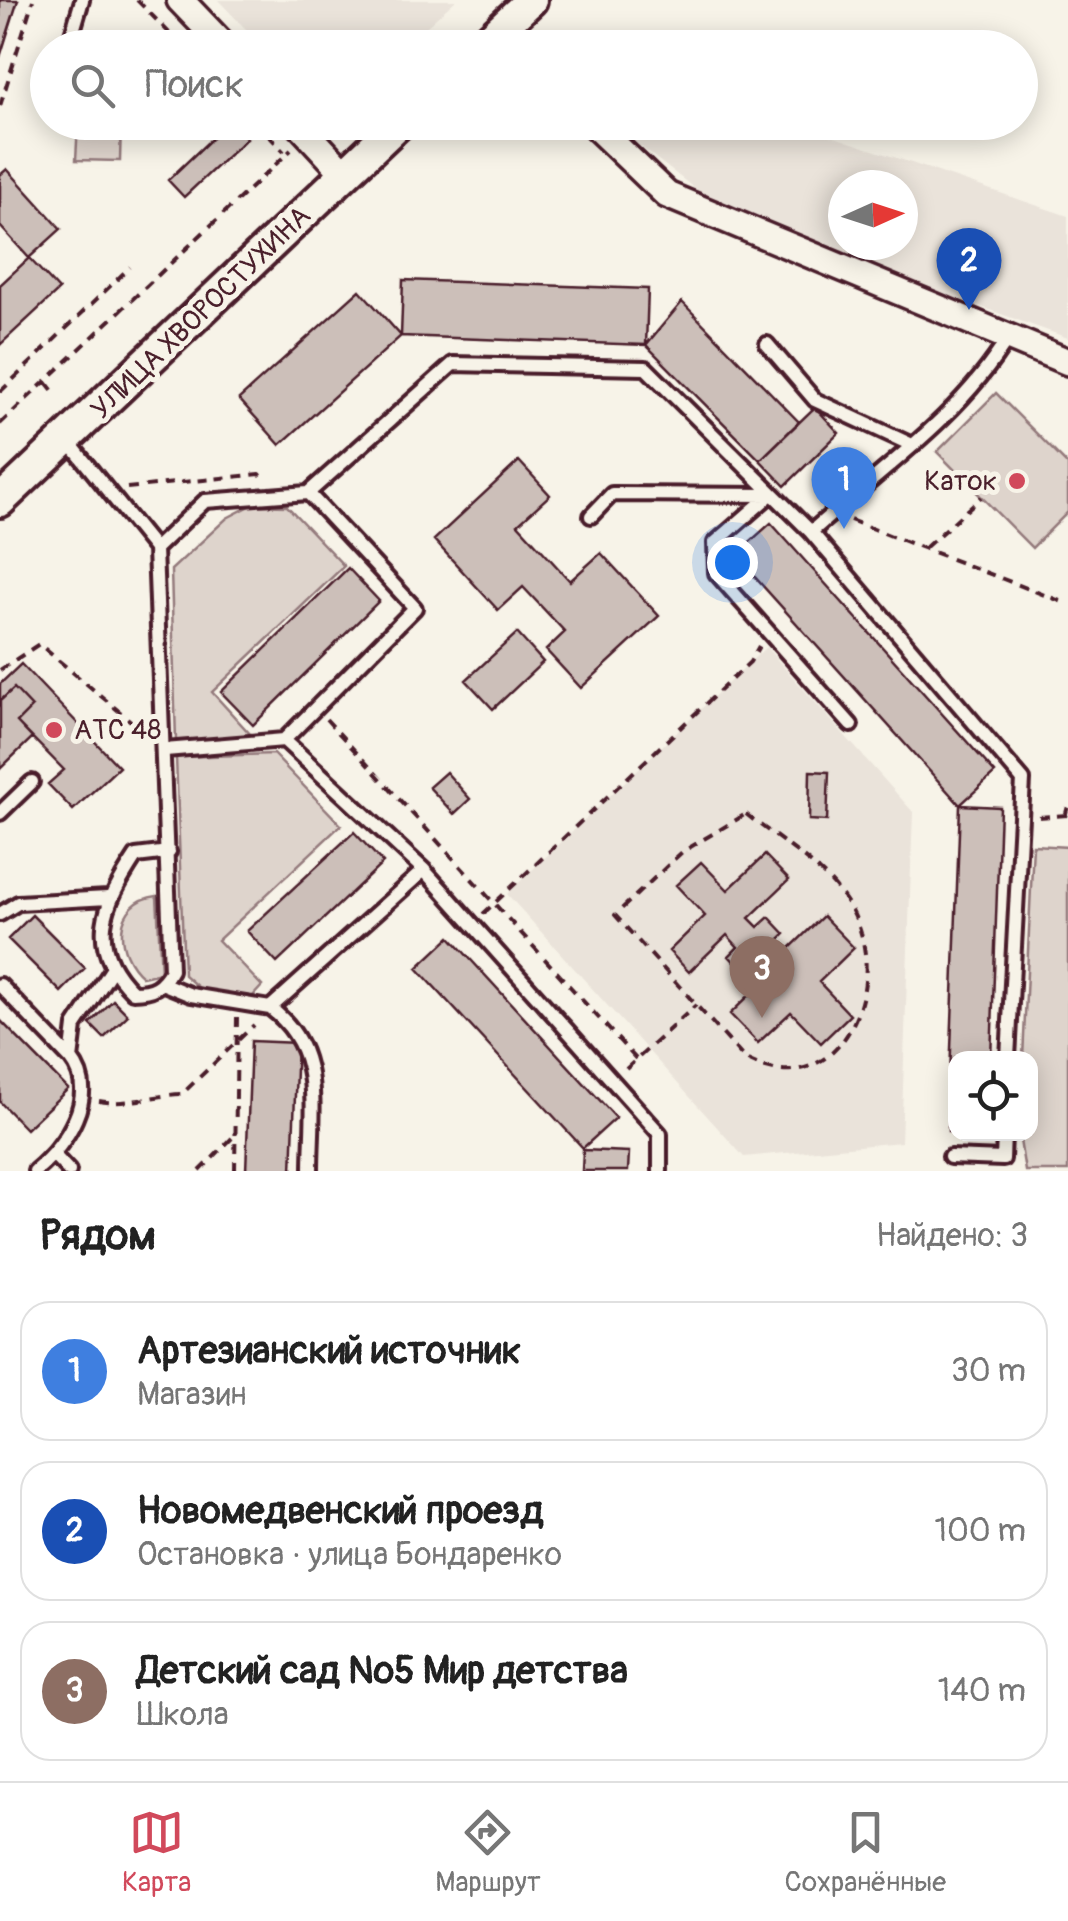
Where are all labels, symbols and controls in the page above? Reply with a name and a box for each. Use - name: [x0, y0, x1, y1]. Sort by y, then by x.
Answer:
- search box: [30, 30, 1038, 140]
- icon: search: [65, 58, 120, 113]
- text: Поиск: [145, 61, 244, 109]
- north arrow: [828, 170, 918, 260]
- street label: УЛИЦА ХВОРОСТУХИНА: [84, 199, 318, 427]
- pin: 2: [936, 228, 1002, 310]
- pin: 1: [812, 446, 876, 529]
- place label: Каток: [924, 464, 997, 499]
- marker: Каток: [1006, 470, 1028, 492]
- your location: [707, 537, 758, 588]
- place label: АТС 48: [74, 713, 161, 748]
- marker: АТС 48: [43, 719, 65, 741]
- pin: 3: [730, 936, 794, 1018]
- map controls: [948, 1051, 1038, 1141]
- button: locate: [948, 1051, 1038, 1141]
- text: Рядом: [40, 1210, 156, 1262]
- text: Найдено: 3: [876, 1216, 1028, 1256]
- text: Артезианский источник: [137, 1327, 521, 1375]
- text: 1: [68, 1351, 81, 1391]
- text: 30 m: [951, 1351, 1026, 1391]
- text: Магазин: [137, 1375, 246, 1415]
- text: Новомедвенский проезд: [137, 1487, 543, 1535]
- text: 2: [66, 1511, 83, 1551]
- text: 100 m: [934, 1511, 1026, 1551]
- text: Остановка · улица Бондаренко: [137, 1535, 562, 1575]
- text: Детский сад №5 Мир детства: [137, 1647, 628, 1695]
- text: 3: [66, 1671, 83, 1711]
- text: 140 m: [938, 1671, 1026, 1711]
- text: Школа: [137, 1695, 229, 1735]
- tab: Карта: [122, 1805, 191, 1900]
- tab: Маршрут: [435, 1805, 541, 1900]
- tab: Сохранённые: [785, 1805, 946, 1900]

